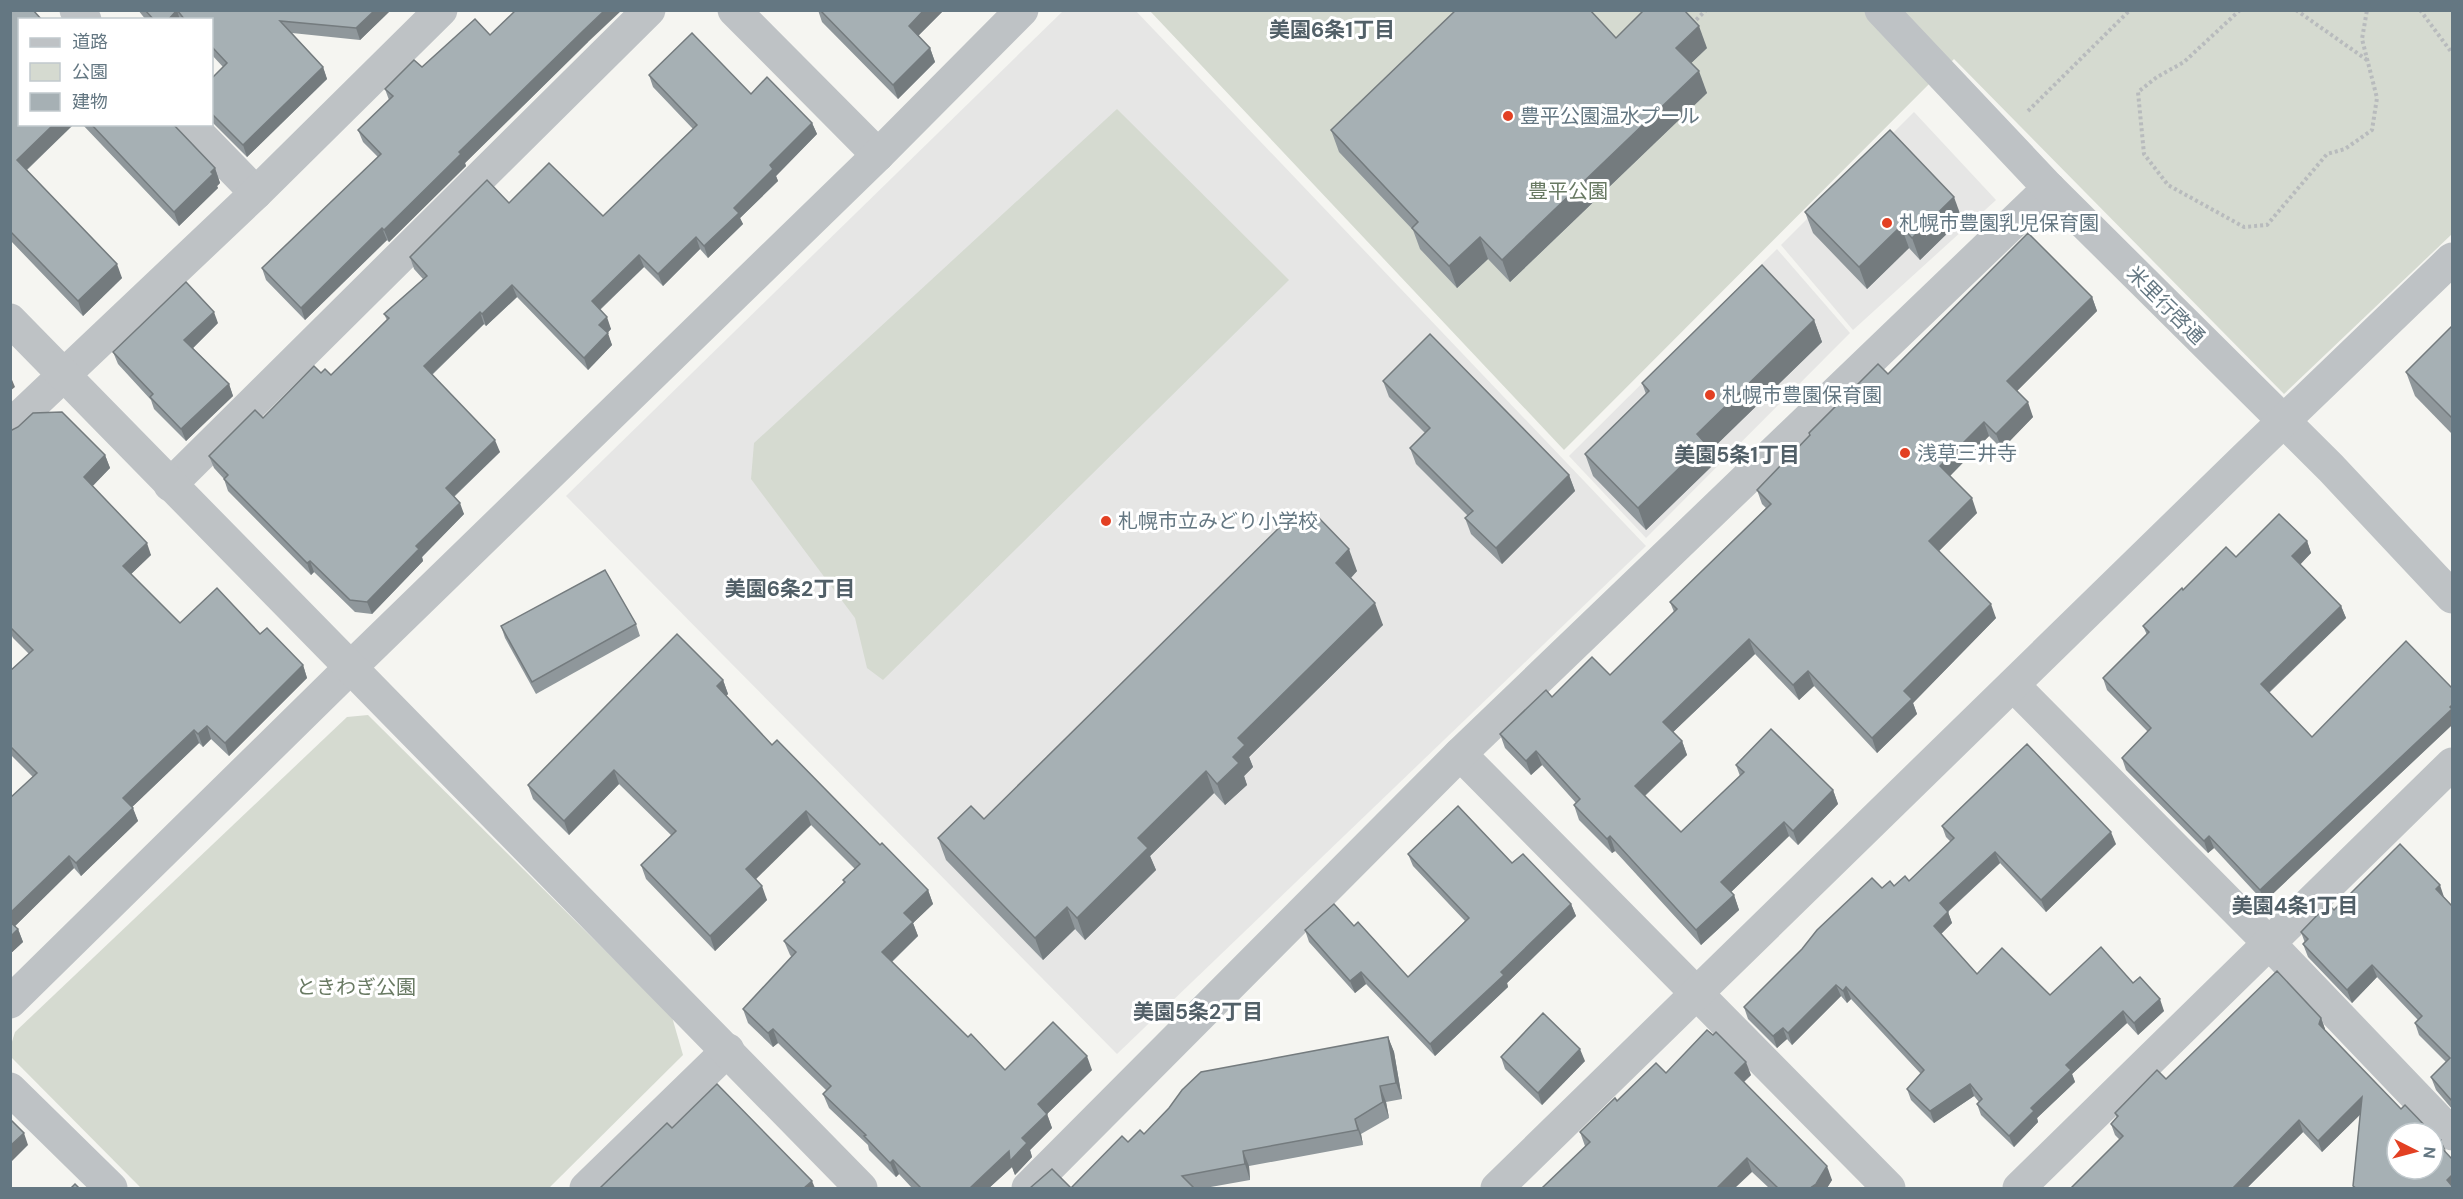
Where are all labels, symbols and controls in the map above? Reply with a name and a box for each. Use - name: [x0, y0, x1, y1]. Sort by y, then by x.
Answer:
- district label: 美園6条1丁目: [1269, 16, 1395, 44]
- legend: [18, 18, 213, 126]
- text: 道路: [72, 30, 108, 54]
- text: 公園: [72, 60, 108, 84]
- text: 建物: [72, 90, 108, 114]
- place label: 豊平公園温水プール: [1520, 103, 1700, 129]
- marker: 豊平公園温水プール: [1501, 109, 1515, 123]
- park label: 豊平公園: [1528, 178, 1608, 204]
- place label: 札幌市豊園乳児保育園: [1899, 210, 2099, 236]
- marker: 札幌市豊園乳児保育園: [1880, 216, 1894, 230]
- street label: 米里行啓通: [2121, 260, 2211, 350]
- place label: 札幌市豊園保育園: [1722, 382, 1882, 408]
- marker: 札幌市豊園保育園: [1703, 388, 1717, 402]
- place label: 浅草三井寺: [1917, 440, 2017, 466]
- district label: 美園5条1丁目: [1674, 441, 1800, 469]
- marker: 浅草三井寺: [1898, 446, 1912, 460]
- place label: 札幌市立みどり小学校: [1118, 508, 1318, 534]
- marker: 札幌市立みどり小学校: [1099, 514, 1113, 528]
- district label: 美園6条2丁目: [725, 575, 855, 603]
- district label: 美園4条1丁目: [2232, 892, 2358, 920]
- park label: ときわぎ公園: [296, 974, 416, 1000]
- district label: 美園5条2丁目: [1133, 998, 1263, 1026]
- north arrow: [2385, 1121, 2445, 1181]
- text: N: [2418, 1146, 2440, 1159]

